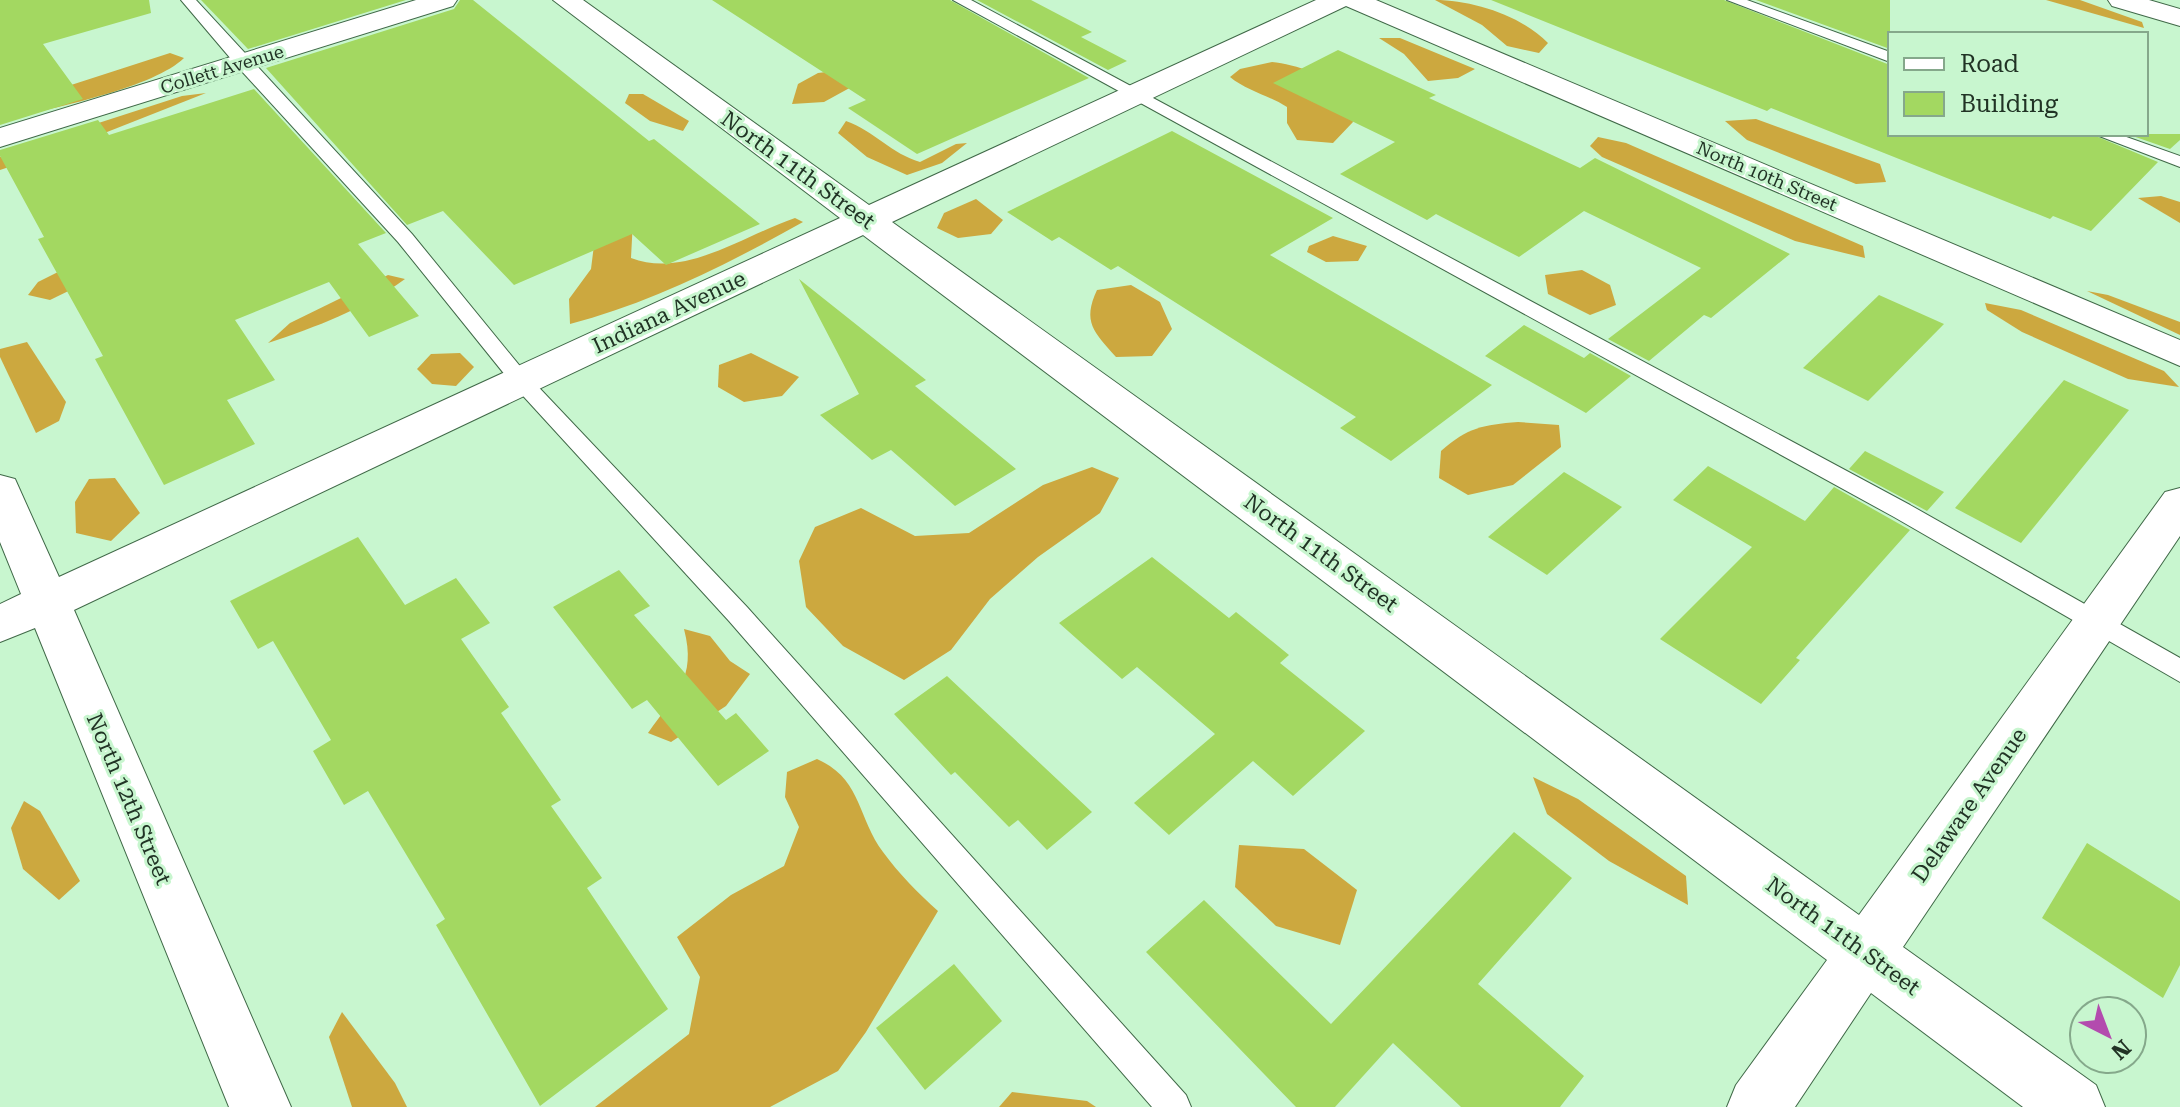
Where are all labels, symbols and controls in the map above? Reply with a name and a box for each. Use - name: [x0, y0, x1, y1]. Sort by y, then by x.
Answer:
- legend: [1888, 32, 2148, 136]
- street label: Collett Avenue: [158, 40, 286, 98]
- text: Road: [1960, 50, 2019, 78]
- text: Building: [1960, 90, 2058, 118]
- street label: North 11th Street: [716, 106, 880, 234]
- street label: North 10th Street: [1694, 137, 1841, 215]
- street label: Indiana Avenue: [588, 266, 750, 358]
- street label: North 11th Street: [1239, 489, 1403, 617]
- street label: North 12th Street: [82, 709, 176, 889]
- street label: Delaware Avenue: [1906, 723, 2032, 887]
- street label: North 11th Street: [1761, 872, 1925, 1000]
- north arrow: [2068, 995, 2148, 1075]
- text: N: [2106, 1035, 2136, 1064]

